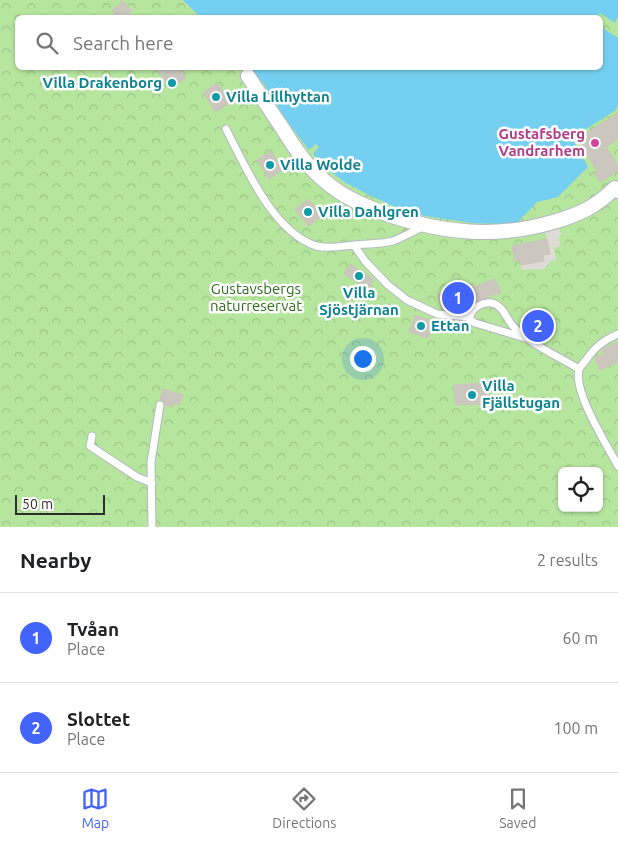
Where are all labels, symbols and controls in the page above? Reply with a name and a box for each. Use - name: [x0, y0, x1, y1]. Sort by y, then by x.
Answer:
- search box: [15, 15, 603, 70]
- icon: search: [33, 29, 61, 57]
- text: Search here: [73, 32, 173, 54]
- place label: Villa Drakenborg: [42, 74, 162, 91]
- marker: Villa Drakenborg: [166, 77, 178, 89]
- place label: Villa Lillhyttan: [226, 88, 330, 105]
- marker: Villa Lillhyttan: [210, 91, 222, 103]
- place label: Gustafsberg Vandrarhem: [498, 125, 585, 159]
- marker: Gustafsberg Vandrarhem: [589, 137, 601, 149]
- place label: Villa Wolde: [280, 156, 361, 173]
- marker: Villa Wolde: [264, 159, 276, 171]
- place label: Villa Dahlgren: [318, 203, 419, 220]
- marker: Villa Dahlgren: [302, 206, 314, 218]
- marker: Villa Sjöstjärnan: [353, 270, 365, 282]
- pin: 1: [442, 279, 474, 317]
- park label: Gustavsbergs naturreservat: [210, 280, 302, 314]
- place label: Villa Sjöstjärnan: [319, 284, 399, 318]
- pin: 2: [522, 307, 554, 345]
- place label: Ettan: [431, 317, 470, 334]
- marker: Ettan: [415, 320, 427, 332]
- your location: [350, 346, 376, 372]
- place label: Villa Fjällstugan: [482, 377, 560, 411]
- marker: Villa Fjällstugan: [466, 389, 478, 401]
- map controls: [558, 467, 603, 512]
- button: locate: [558, 467, 603, 512]
- scale bar: [15, 492, 105, 515]
- text: 50 m: [22, 496, 53, 512]
- text: Nearby: [20, 548, 91, 572]
- text: 2 results: [537, 551, 598, 569]
- text: Tvåan: [67, 618, 119, 640]
- text: 1: [31, 629, 41, 647]
- text: 60 m: [562, 629, 598, 647]
- text: Place: [67, 640, 105, 658]
- text: Slottet: [67, 708, 130, 730]
- text: 2: [31, 719, 41, 737]
- text: 100 m: [553, 719, 598, 737]
- text: Place: [67, 730, 105, 748]
- tab: Map: [81, 785, 109, 831]
- tab: Directions: [272, 785, 336, 831]
- tab: Saved: [499, 785, 537, 831]

